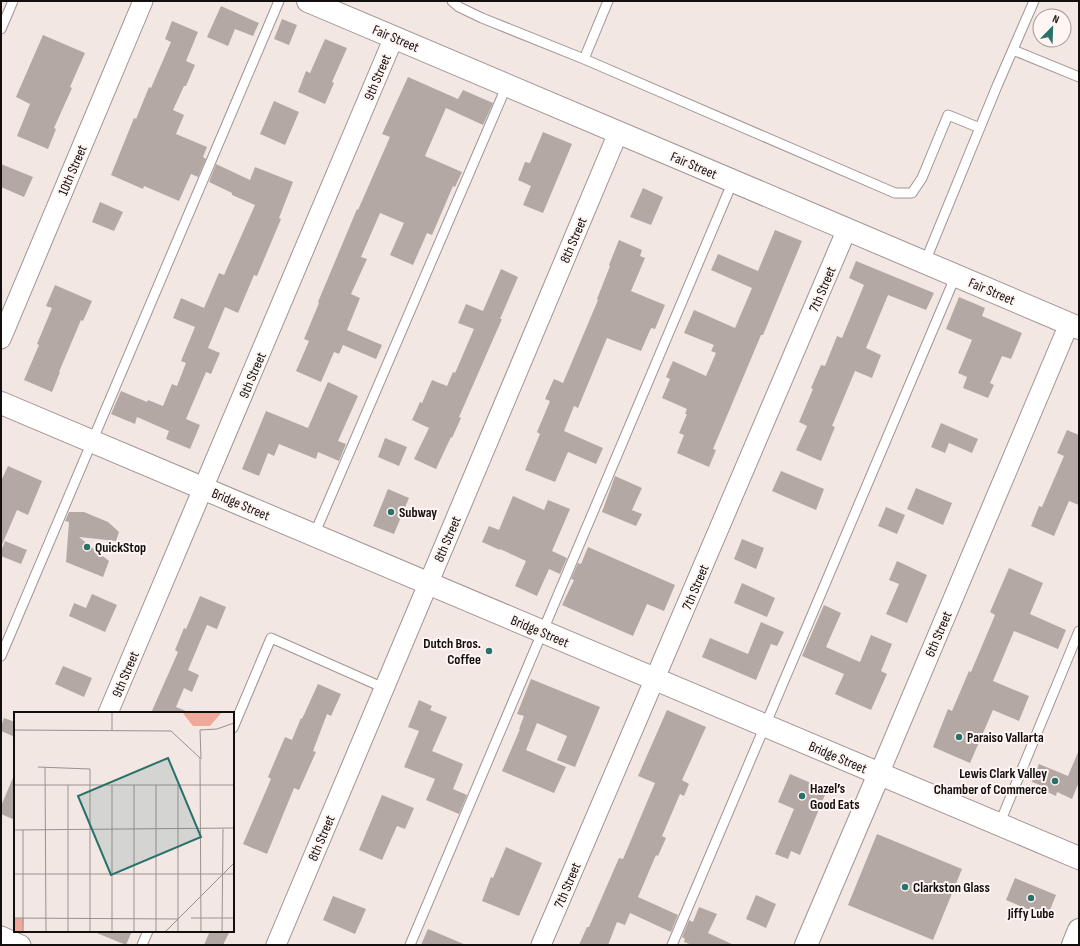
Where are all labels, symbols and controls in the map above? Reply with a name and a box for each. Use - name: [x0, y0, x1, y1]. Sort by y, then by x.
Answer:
- north arrow: [1032, 8, 1072, 48]
- text: N: [1050, 12, 1061, 26]
- street label: Fair Street: [370, 21, 422, 56]
- street label: 9th Street: [360, 52, 395, 103]
- street label: 10th Street: [54, 142, 91, 198]
- street label: Fair Street: [668, 148, 720, 183]
- street label: 8th Street: [556, 215, 591, 266]
- street label: 7th Street: [805, 264, 840, 315]
- street label: Fair Street: [966, 274, 1018, 309]
- street label: 9th Street: [235, 350, 270, 401]
- street label: Bridge Street: [209, 485, 272, 524]
- place label: Subway: [399, 504, 437, 521]
- marker: Subway: [386, 507, 396, 517]
- street label: 8th Street: [430, 514, 465, 565]
- place label: QuickStop: [95, 539, 146, 556]
- marker: QuickStop: [82, 542, 92, 552]
- street label: 7th Street: [678, 562, 713, 613]
- street label: 6th Street: [921, 609, 956, 660]
- street label: Bridge Street: [508, 612, 571, 651]
- place label: Dutch Bros. Coffee: [423, 635, 481, 668]
- marker: Dutch Bros. Coffee: [484, 646, 494, 656]
- street label: 9th Street: [108, 649, 143, 700]
- inset map: [14, 712, 234, 932]
- place label: Paraiso Vallarta: [967, 729, 1044, 746]
- marker: Paraiso Vallarta: [954, 732, 964, 742]
- street label: Bridge Street: [806, 738, 869, 777]
- place label: Lewis Clark Valley Chamber of Commerce: [934, 765, 1047, 798]
- marker: Lewis Clark Valley Chamber of Commerce: [1050, 776, 1060, 786]
- place label: Hazel’s Good Eats: [810, 780, 860, 813]
- marker: Hazel’s Good Eats: [797, 791, 807, 801]
- street label: 8th Street: [304, 813, 339, 864]
- street label: 7th Street: [550, 860, 585, 911]
- place label: Clarkston Glass: [913, 879, 990, 896]
- marker: Clarkston Glass: [900, 882, 910, 892]
- marker: Jiffy Lube: [1026, 893, 1036, 903]
- place label: Jiffy Lube: [1007, 905, 1054, 922]

